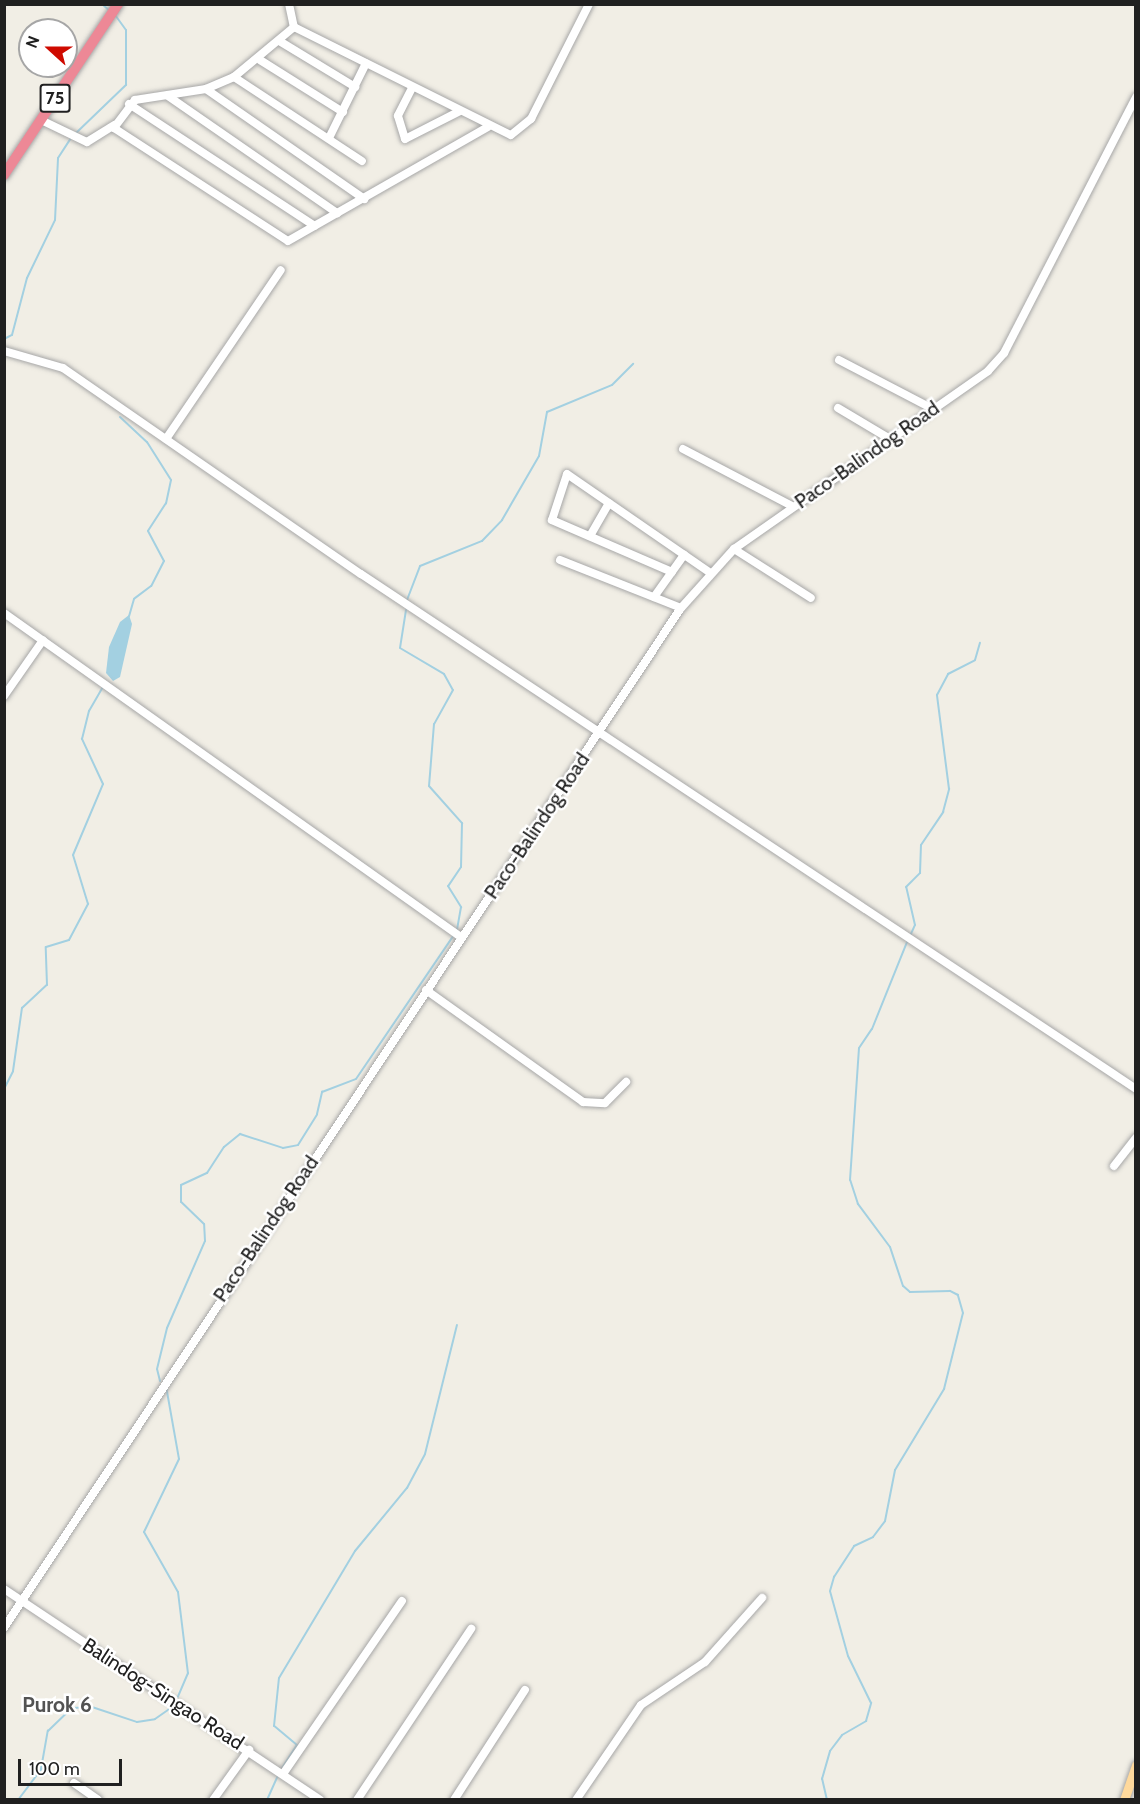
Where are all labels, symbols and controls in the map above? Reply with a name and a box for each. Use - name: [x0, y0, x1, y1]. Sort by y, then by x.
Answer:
- north arrow: [18, 18, 78, 78]
- text: N: [22, 33, 43, 51]
- road number: 75: [38, 83, 72, 113]
- street label: Paco-Balindog Road: [790, 396, 944, 514]
- street label: Paco-Balindog Road: [479, 748, 595, 904]
- street label: Paco-Balindog Road: [208, 1151, 324, 1307]
- street label: Balindog-Singao Road: [78, 1633, 248, 1755]
- district label: Purok 6: [22, 1692, 92, 1718]
- scale bar: [21, 1747, 124, 1785]
- text: 100 m: [29, 1758, 80, 1780]

